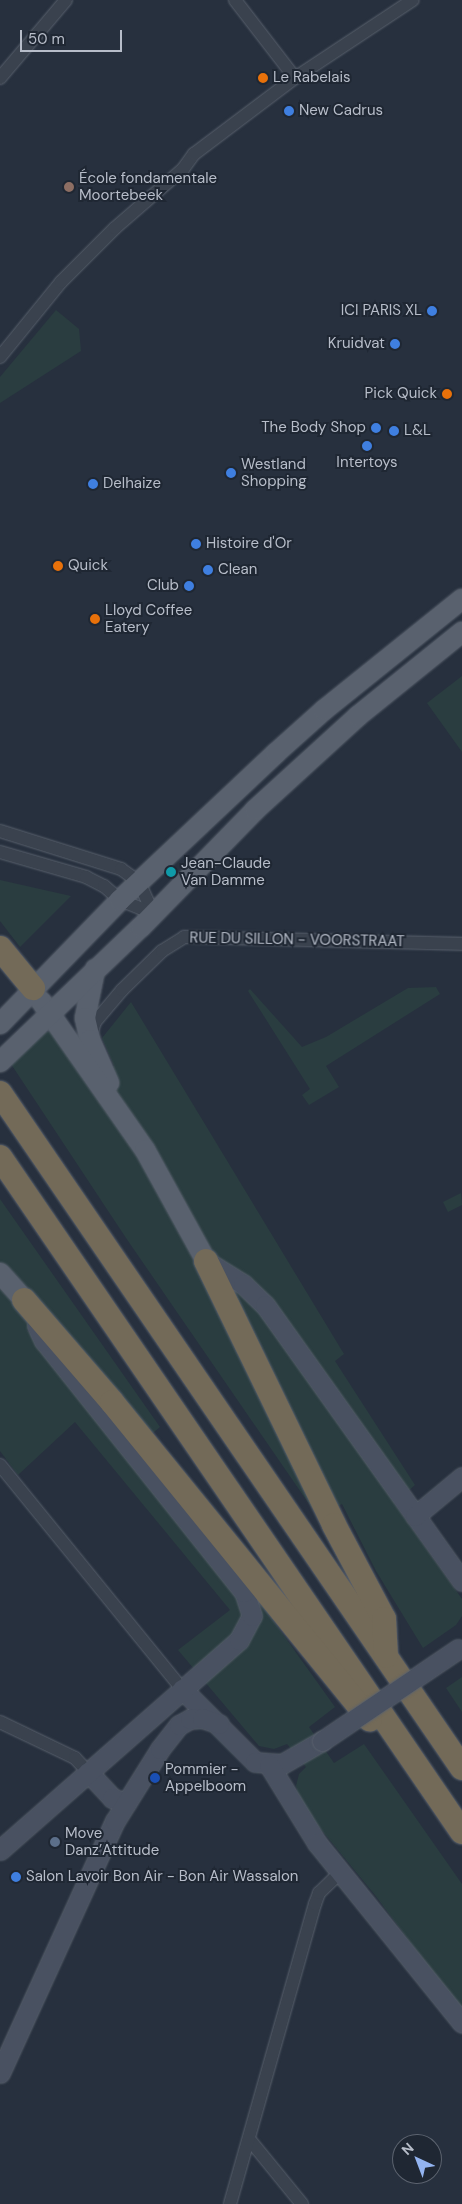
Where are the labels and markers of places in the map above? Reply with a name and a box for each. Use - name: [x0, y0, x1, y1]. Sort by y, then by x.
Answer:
- place label: Le Rabelais: [273, 69, 351, 87]
- marker: Le Rabelais: [257, 72, 269, 84]
- place label: New Cadrus: [299, 102, 383, 120]
- marker: New Cadrus: [283, 105, 295, 117]
- place label: École fondamentale Moortebeek: [79, 169, 217, 204]
- marker: École fondamentale Moortebeek: [63, 181, 75, 193]
- place label: ICI PARIS XL: [341, 302, 422, 320]
- marker: ICI PARIS XL: [426, 305, 438, 317]
- place label: Kruidvat: [328, 335, 385, 353]
- marker: Kruidvat: [389, 338, 401, 350]
- place label: Pick Quick: [365, 385, 437, 403]
- marker: Pick Quick: [441, 388, 453, 400]
- place label: The Body Shop: [261, 419, 366, 437]
- marker: The Body Shop: [370, 422, 382, 434]
- place label: L&L: [404, 422, 431, 440]
- marker: L&L: [388, 425, 400, 437]
- marker: Intertoys: [361, 440, 373, 452]
- place label: Intertoys: [336, 454, 398, 472]
- place label: Westland Shopping: [241, 455, 307, 490]
- marker: Westland Shopping: [225, 467, 237, 479]
- place label: Delhaize: [103, 475, 161, 493]
- marker: Delhaize: [87, 478, 99, 490]
- place label: Histoire d'Or: [206, 535, 292, 553]
- marker: Histoire d'Or: [190, 538, 202, 550]
- place label: Quick: [68, 557, 108, 575]
- marker: Quick: [52, 560, 64, 572]
- place label: Clean: [218, 561, 257, 579]
- marker: Clean: [202, 564, 214, 576]
- place label: Club: [147, 577, 179, 595]
- marker: Club: [183, 580, 195, 592]
- place label: Lloyd Coffee Eatery: [105, 601, 192, 636]
- marker: Lloyd Coffee Eatery: [89, 613, 101, 625]
- place label: Jean-Claude Van Damme: [181, 854, 271, 889]
- marker: Jean-Claude Van Damme: [165, 866, 177, 878]
- place label: Pommier - Appelboom: [165, 1760, 246, 1795]
- marker: Pommier - Appelboom: [149, 1772, 161, 1784]
- place label: Move Danz’Attitude: [65, 1824, 159, 1859]
- marker: Move Danz’Attitude: [49, 1836, 61, 1848]
- place label: Salon Lavoir Bon Air - Bon Air Wassalon: [26, 1868, 298, 1886]
- marker: Salon Lavoir Bon Air - Bon Air Wassalon: [10, 1871, 22, 1883]

